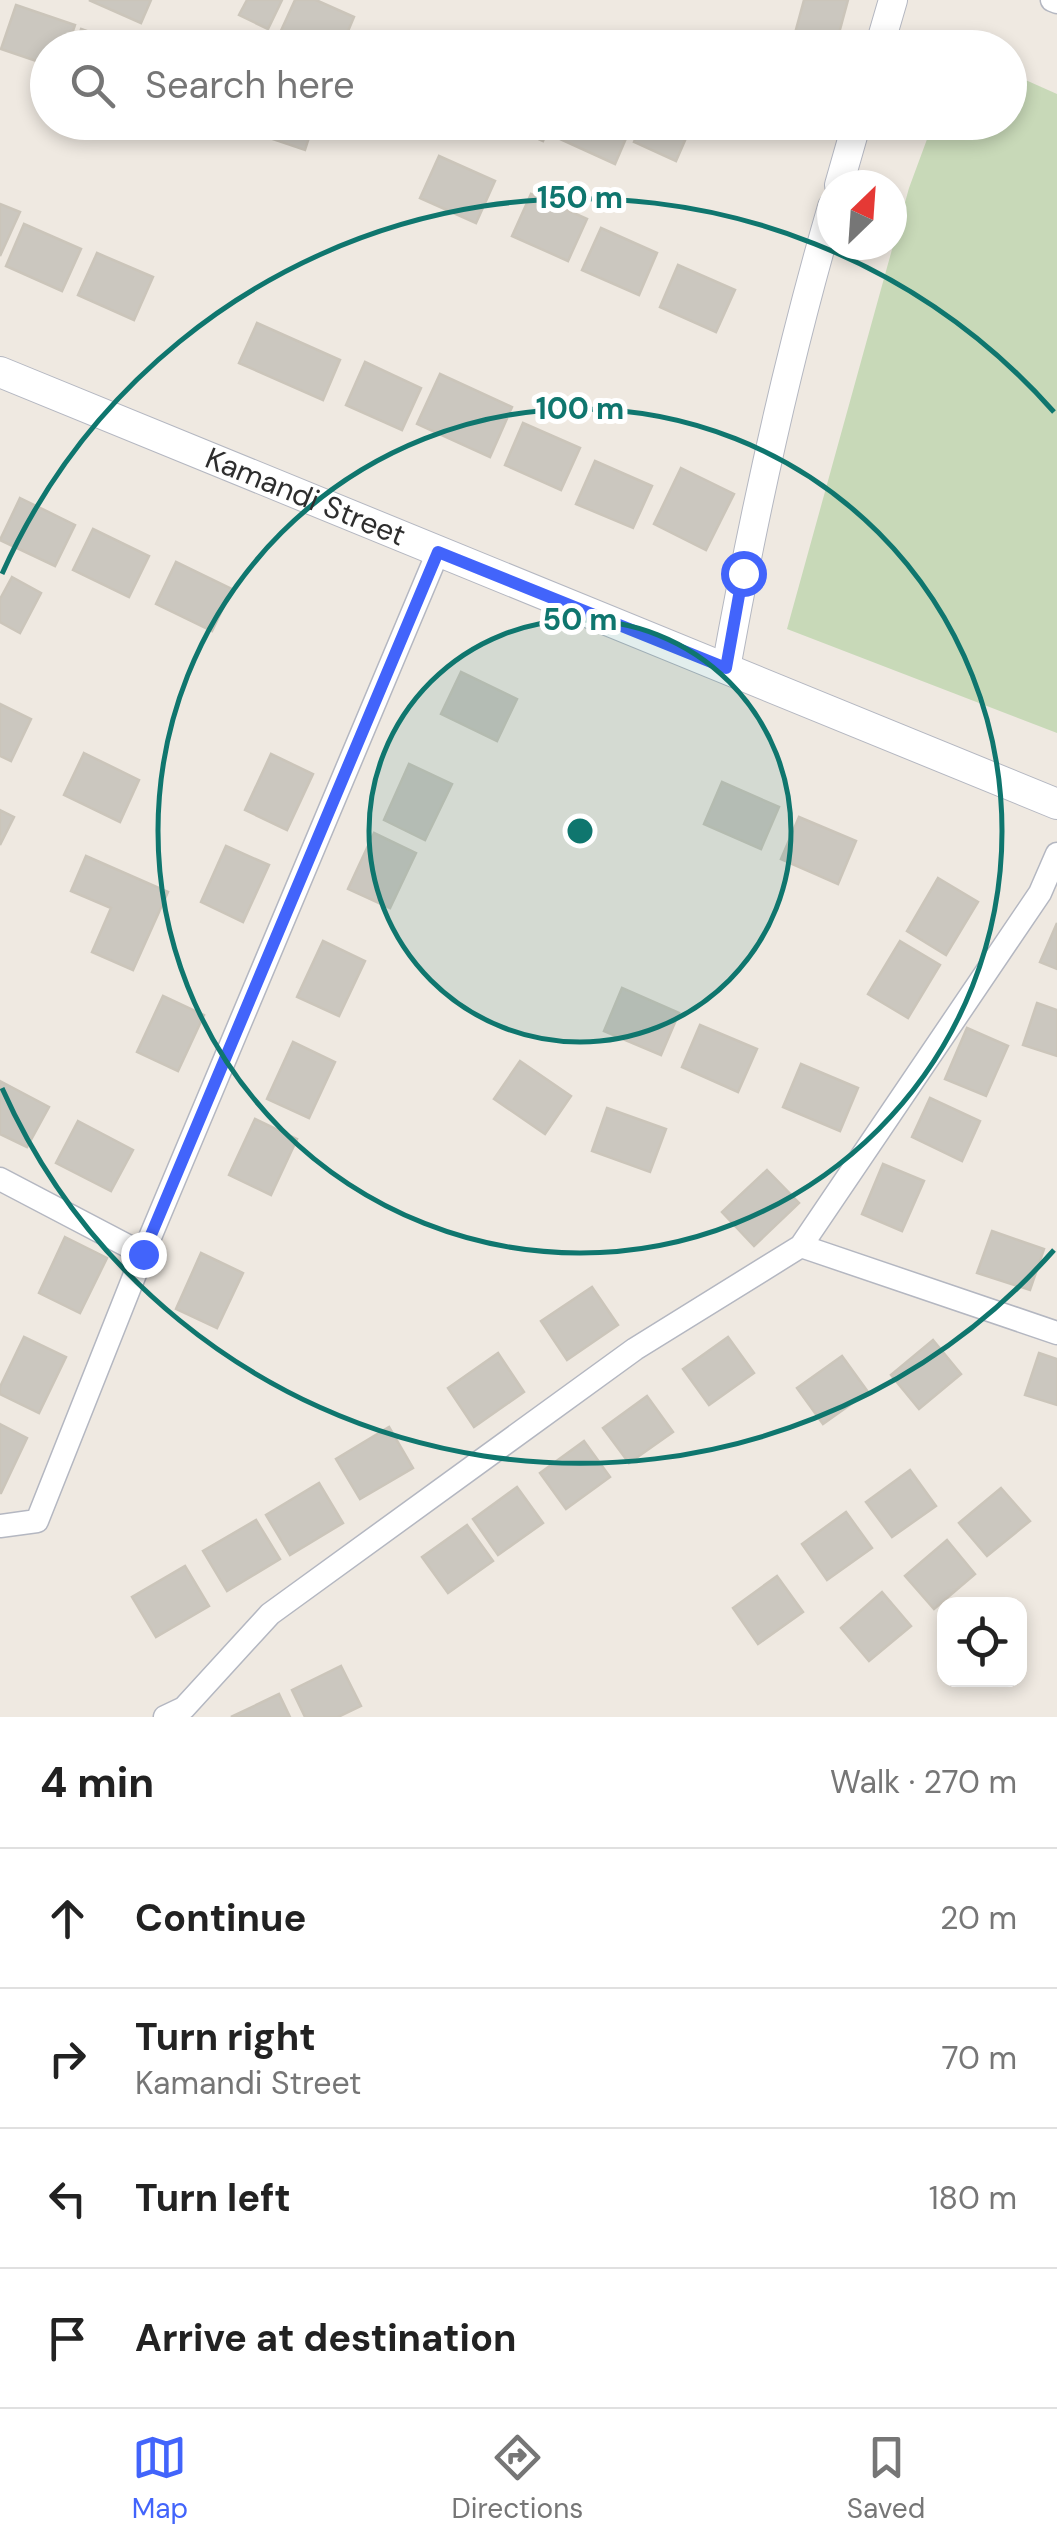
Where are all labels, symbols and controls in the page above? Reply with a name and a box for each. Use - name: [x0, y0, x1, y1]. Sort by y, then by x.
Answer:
- search box: [30, 30, 1027, 140]
- icon: search: [65, 58, 120, 113]
- text: Search here: [145, 60, 355, 110]
- north arrow: [817, 170, 907, 260]
- text: 150 m: [537, 178, 623, 217]
- text: 100 m: [536, 389, 624, 428]
- street label: Kamandi Street: [200, 438, 411, 555]
- route start: [721, 551, 767, 597]
- text: 50 m: [542, 600, 618, 639]
- centre of rings: [562, 813, 598, 849]
- route end: [121, 1232, 167, 1278]
- map controls: [937, 1597, 1027, 1687]
- button: locate: [937, 1597, 1027, 1687]
- text: 4 min: [40, 1755, 154, 1810]
- text: Walk · 270 m: [830, 1761, 1017, 1803]
- icon: ahead: [40, 1891, 95, 1946]
- text: Continue: [135, 1893, 306, 1943]
- text: 20 m: [940, 1897, 1017, 1939]
- text: Turn right: [135, 2012, 316, 2062]
- icon: right: [40, 2031, 95, 2086]
- text: 70 m: [941, 2037, 1017, 2079]
- text: Kamandi Street: [135, 2062, 362, 2104]
- icon: left: [40, 2171, 95, 2226]
- text: Turn left: [135, 2173, 291, 2223]
- text: 180 m: [929, 2177, 1017, 2219]
- icon: arrive: [40, 2311, 95, 2366]
- text: Arrive at destination: [135, 2313, 517, 2363]
- tab: Map: [132, 2430, 188, 2527]
- tab: Directions: [452, 2430, 583, 2527]
- tab: Saved: [847, 2430, 925, 2527]

